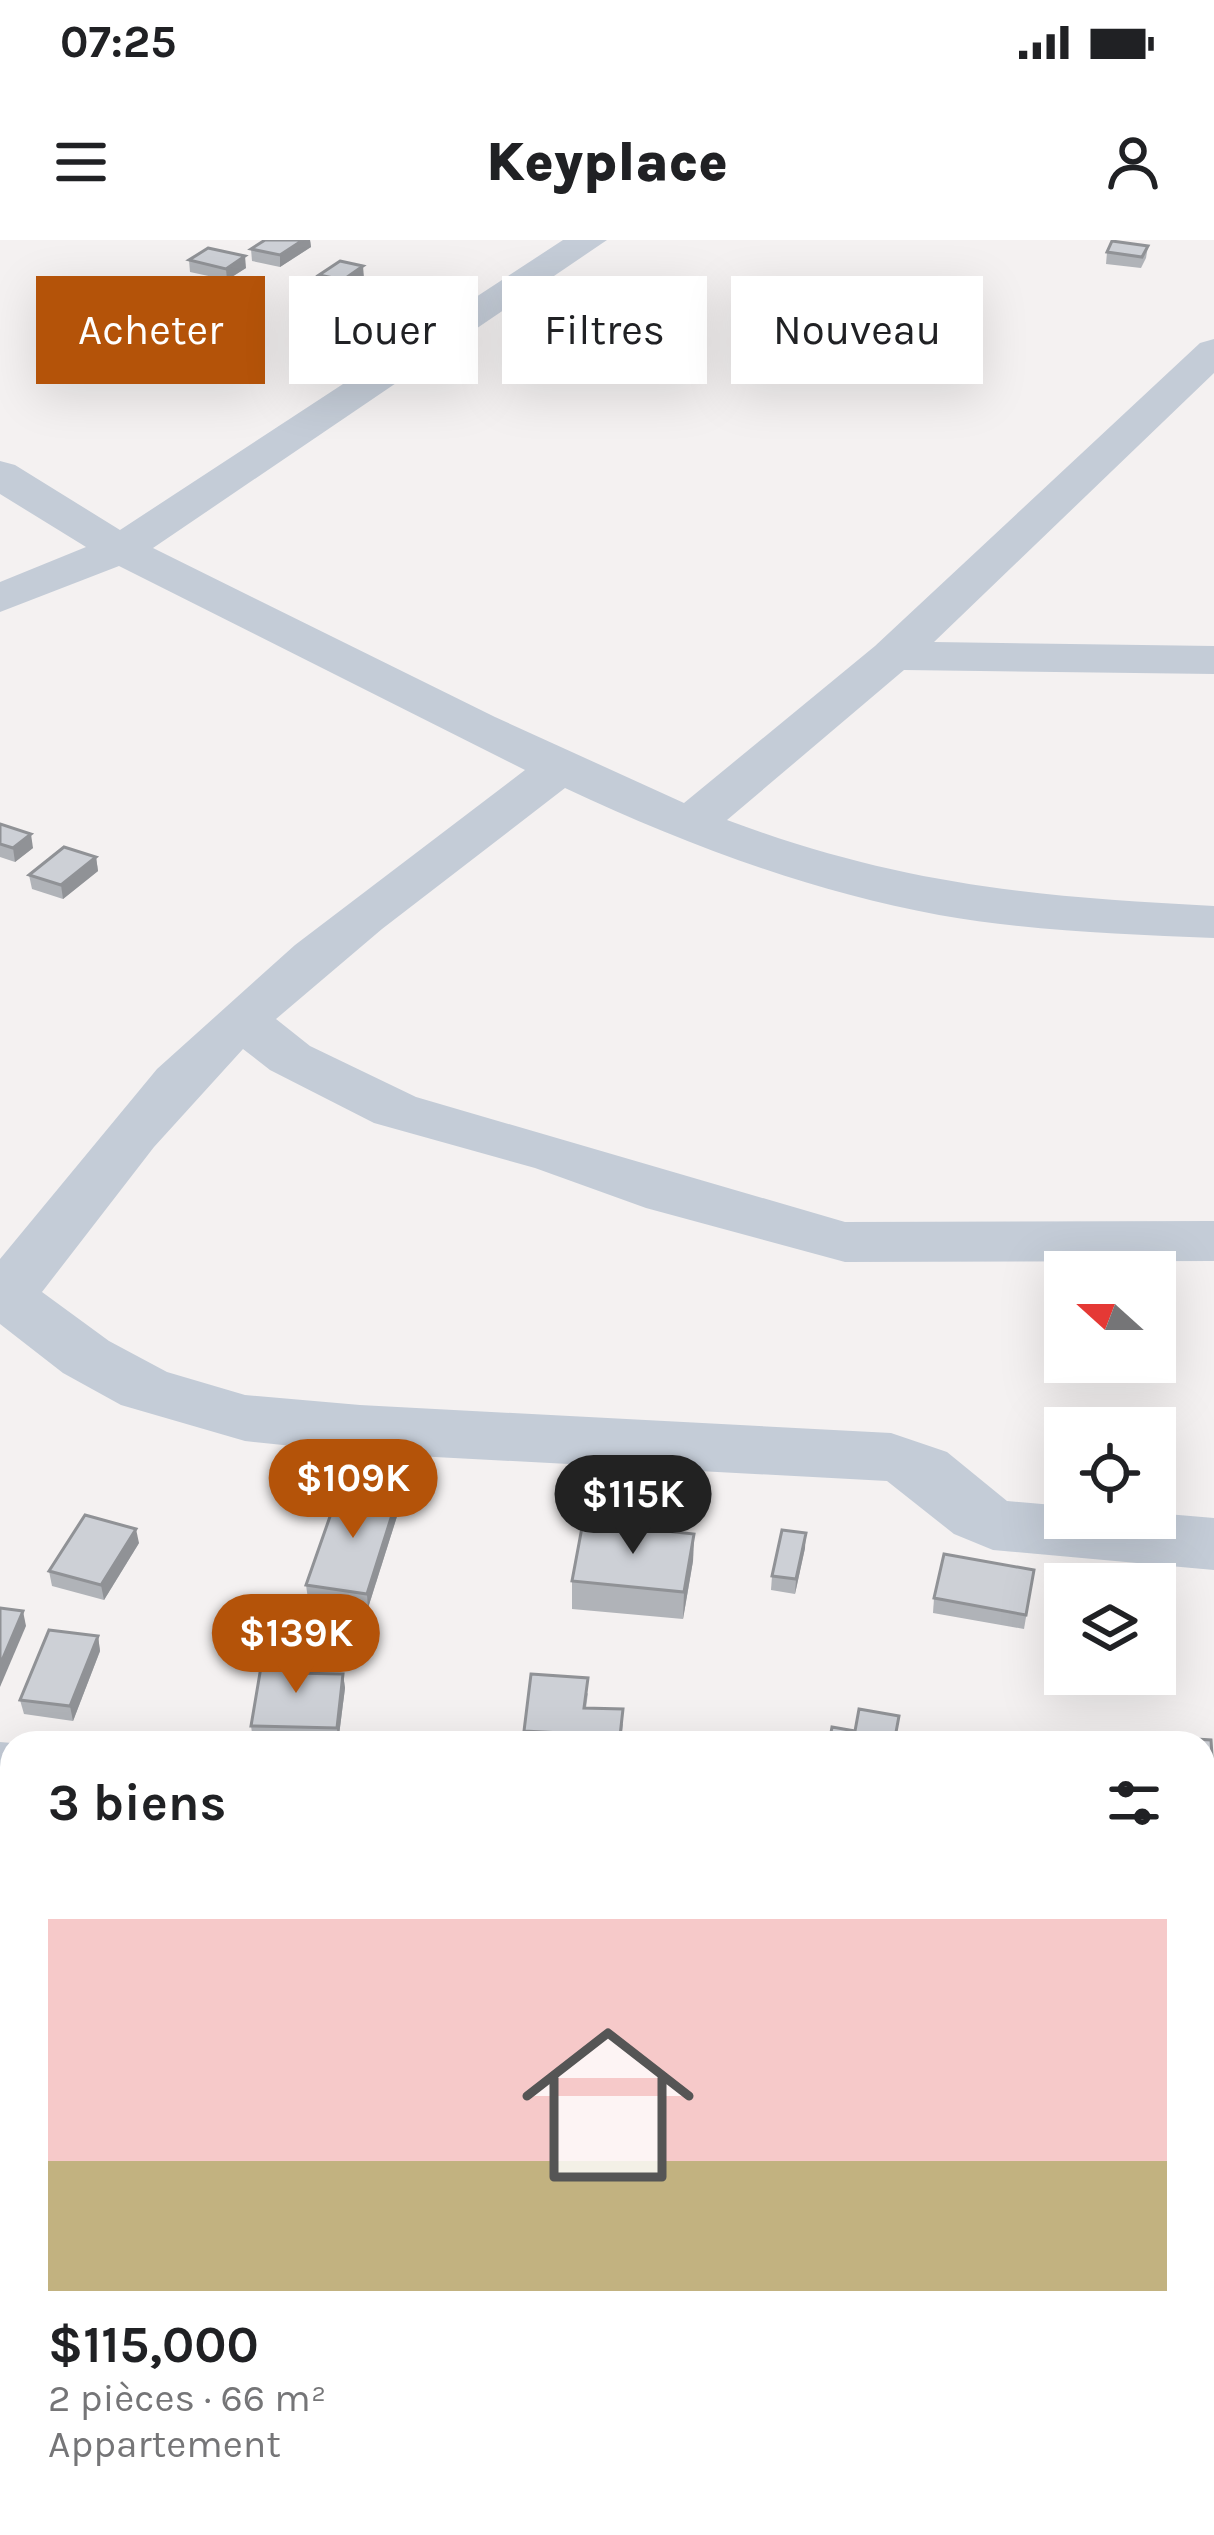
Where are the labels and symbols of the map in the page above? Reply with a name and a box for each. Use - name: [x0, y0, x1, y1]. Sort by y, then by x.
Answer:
- north arrow: [1044, 1251, 1176, 1383]
- pin: $109K: [269, 1439, 437, 1541]
- pin: $115K: [549, 1455, 717, 1557]
- pin: $139K: [212, 1594, 380, 1696]

